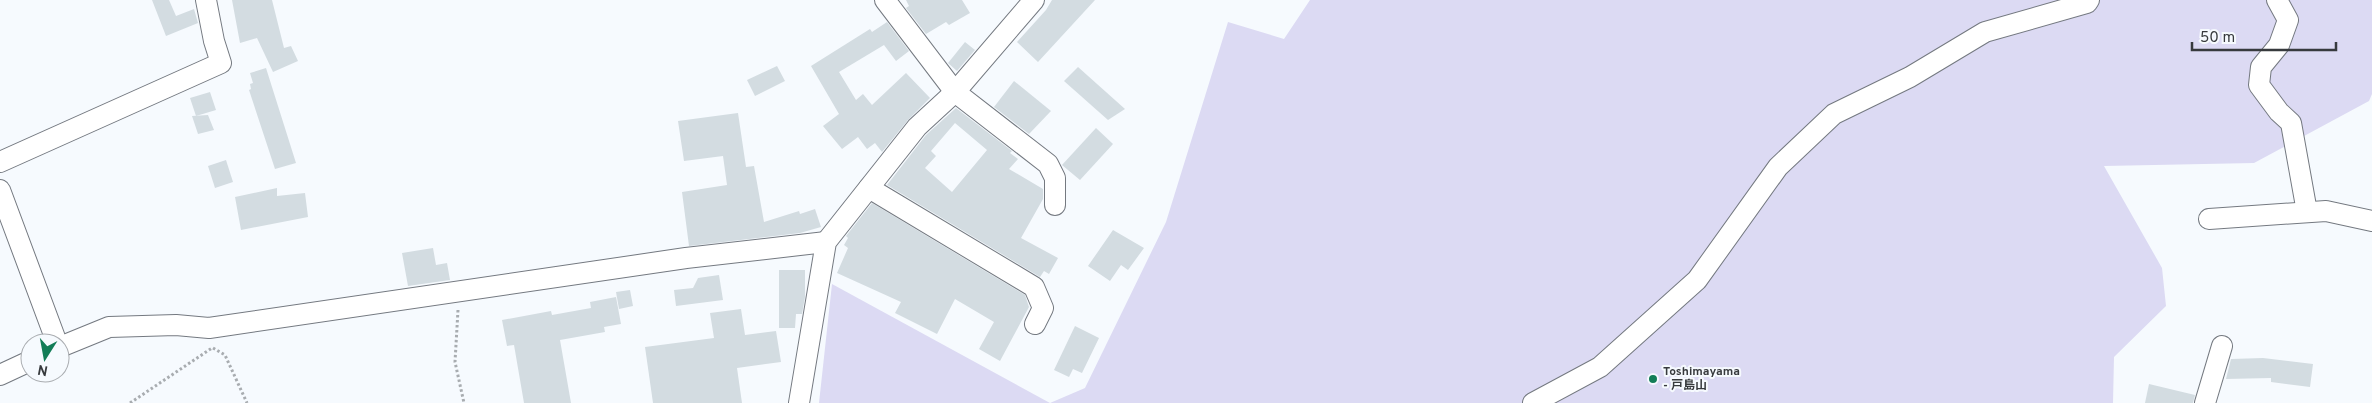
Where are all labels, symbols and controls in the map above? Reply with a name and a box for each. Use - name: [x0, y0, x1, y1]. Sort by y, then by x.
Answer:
- scale bar: [2192, 20, 2336, 52]
- text: 50 m: [2200, 29, 2235, 48]
- north arrow: [20, 333, 70, 383]
- text: N: [36, 360, 49, 379]
- place label: Toshimayama - 戸島山: [1663, 364, 1740, 394]
- marker: Toshimayama - 戸島山: [1647, 373, 1659, 385]

